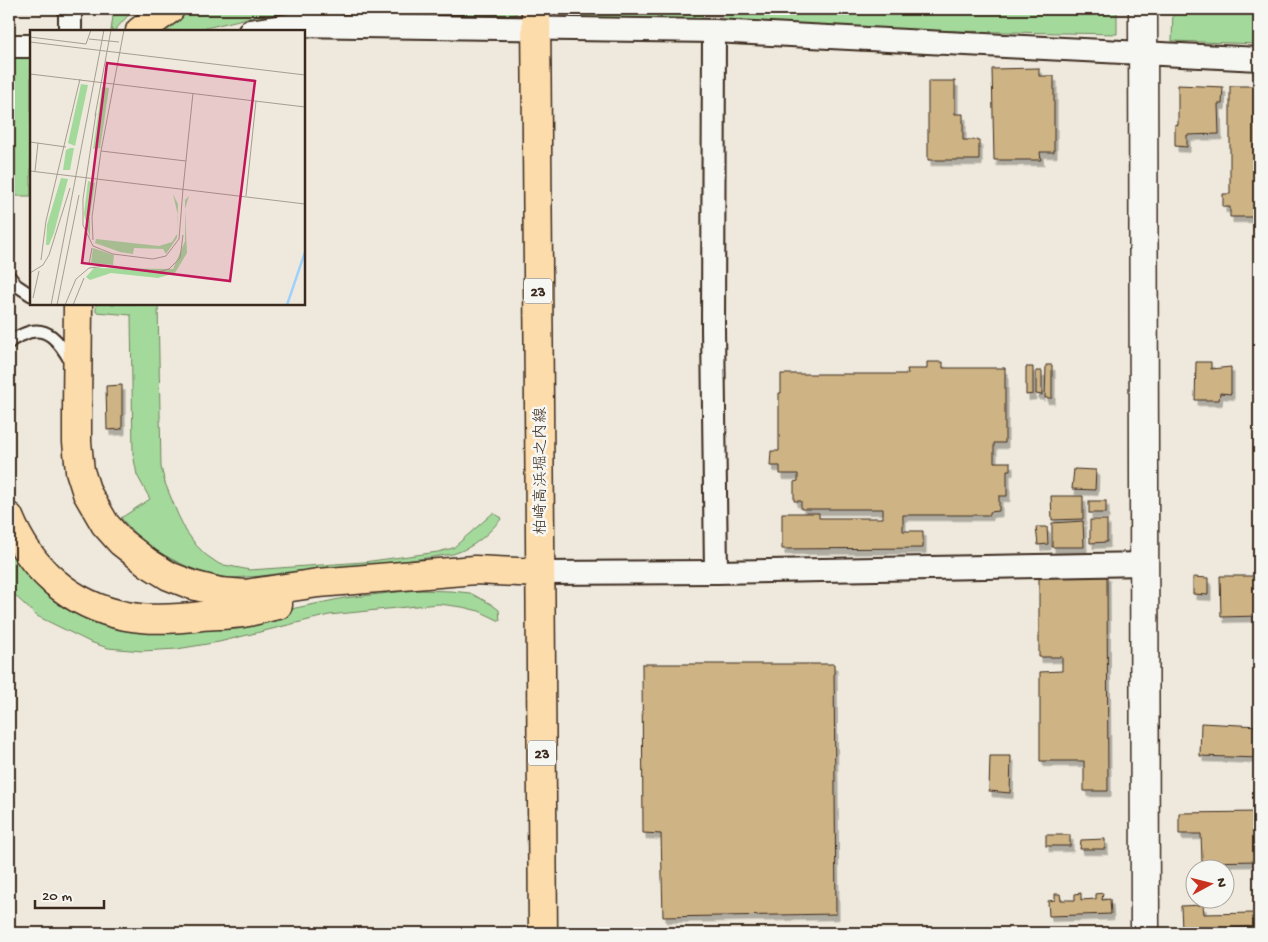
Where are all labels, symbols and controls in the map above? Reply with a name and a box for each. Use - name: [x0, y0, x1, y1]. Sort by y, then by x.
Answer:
- inset map: [30, 30, 305, 305]
- road number: 23: [524, 278, 552, 304]
- street label: 柏崎高浜堀之内線: [531, 407, 552, 535]
- road number: 23: [528, 740, 556, 766]
- north arrow: [1186, 860, 1236, 910]
- scale bar: [35, 877, 104, 909]
- text: N: [1211, 877, 1229, 888]
- text: 20 m: [42, 888, 72, 906]

